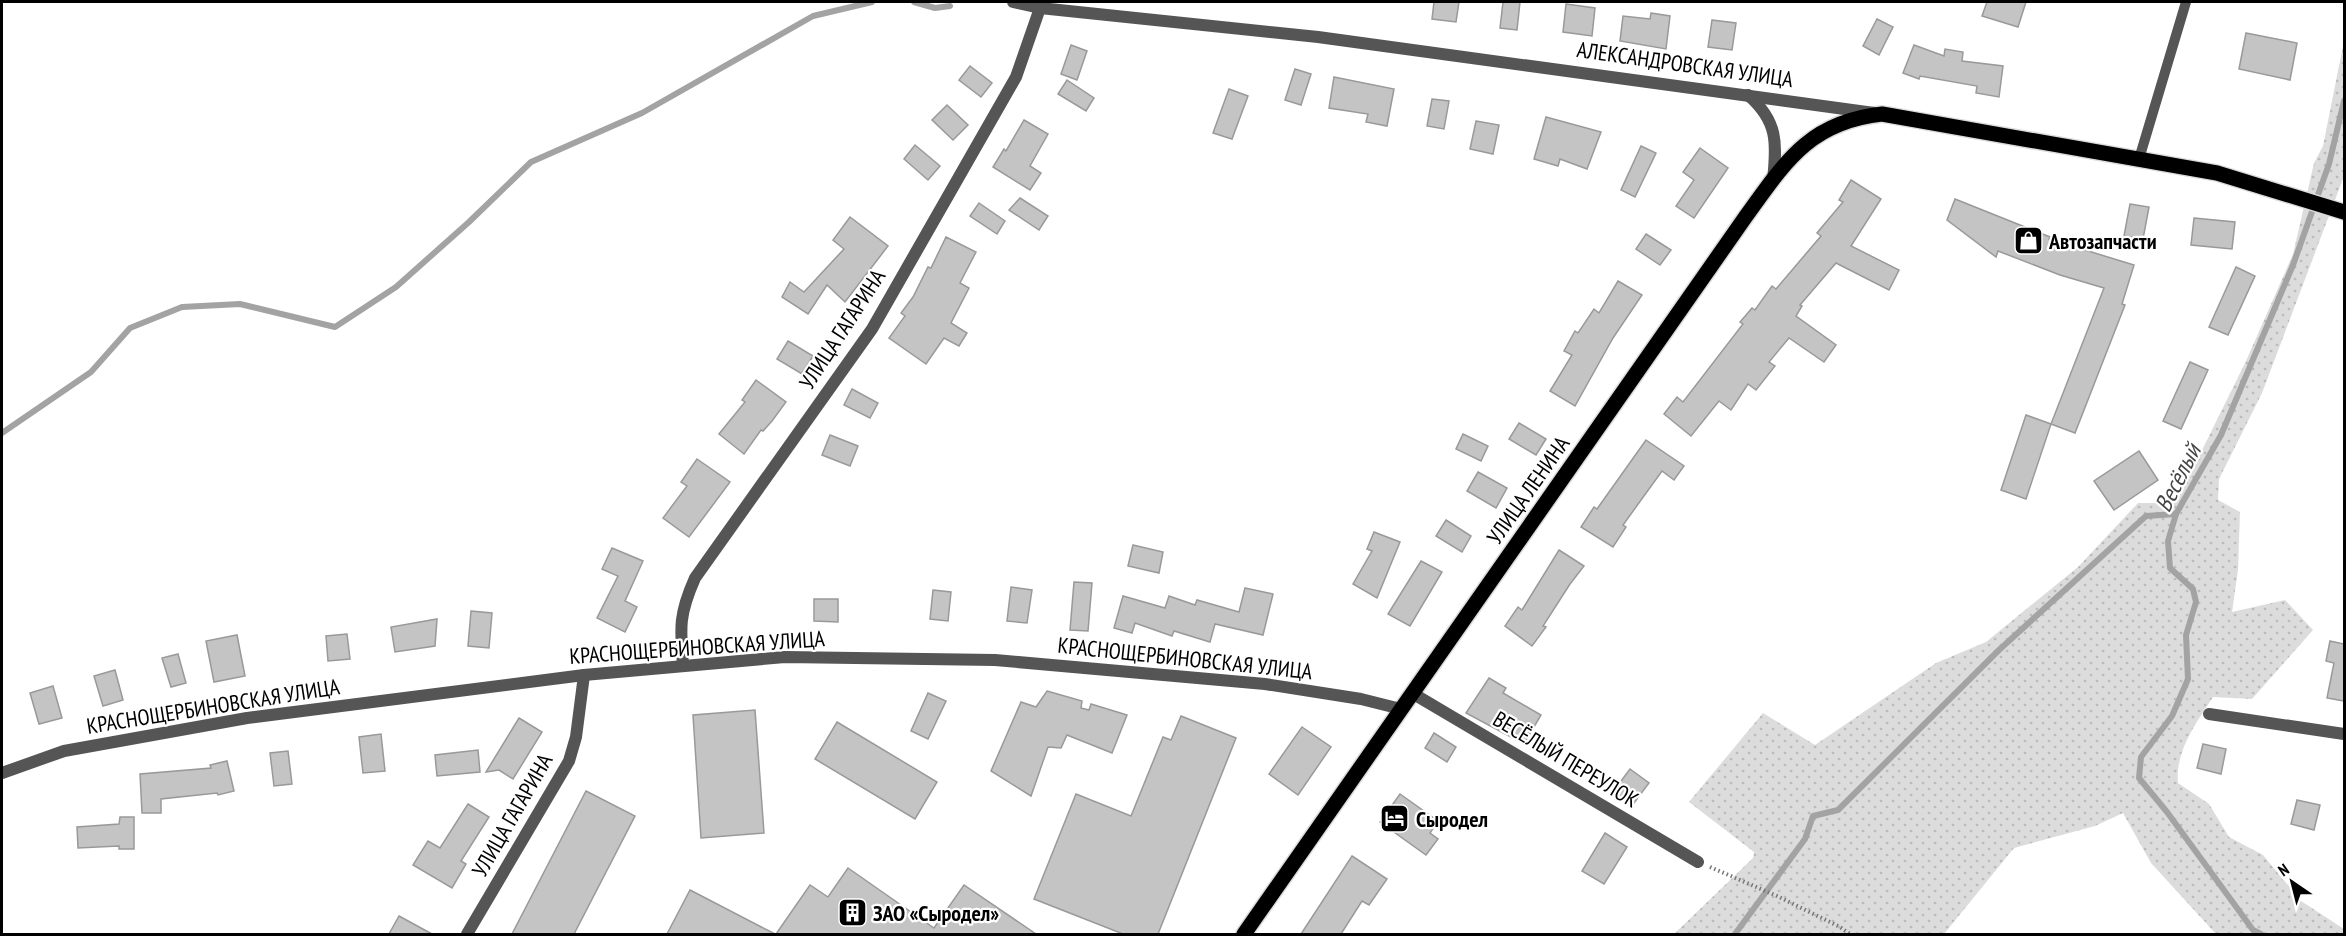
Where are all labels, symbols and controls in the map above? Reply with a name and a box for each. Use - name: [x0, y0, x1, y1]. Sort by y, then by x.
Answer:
- street label: АЛЕКСАНДРОВСКАЯ УЛИЦА: [1575, 35, 1795, 93]
- shop icon: Автозапчасти: [2012, 225, 2044, 257]
- place label: Автозапчасти: [2048, 227, 2157, 255]
- street label: УЛИЦА ГАГАРИНА: [793, 263, 891, 394]
- street label: УЛИЦА ЛЕНИНА: [1481, 430, 1576, 549]
- water label: Весёлый: [2147, 437, 2209, 517]
- street label: КРАСНОЩЕРБИНОВСКАЯ УЛИЦА: [568, 624, 826, 670]
- street label: КРАСНОЩЕРБИНОВСКАЯ УЛИЦА: [1056, 631, 1314, 685]
- street label: КРАСНОЩЕРБИНОВСКАЯ УЛИЦА: [84, 672, 342, 740]
- street label: ВЕСЁЛЫЙ ПЕРЕУЛОК: [1488, 705, 1644, 813]
- street label: УЛИЦА ГАГАРИНА: [466, 748, 559, 881]
- hotel icon: Сыродел: [1379, 803, 1411, 835]
- place label: Сыродел: [1416, 805, 1488, 833]
- north arrow: [2262, 852, 2322, 912]
- text: N: [2274, 859, 2293, 880]
- building icon: ЗАО «Сыродел»: [836, 897, 868, 929]
- place label: ЗАО «Сыродел»: [873, 899, 999, 927]

